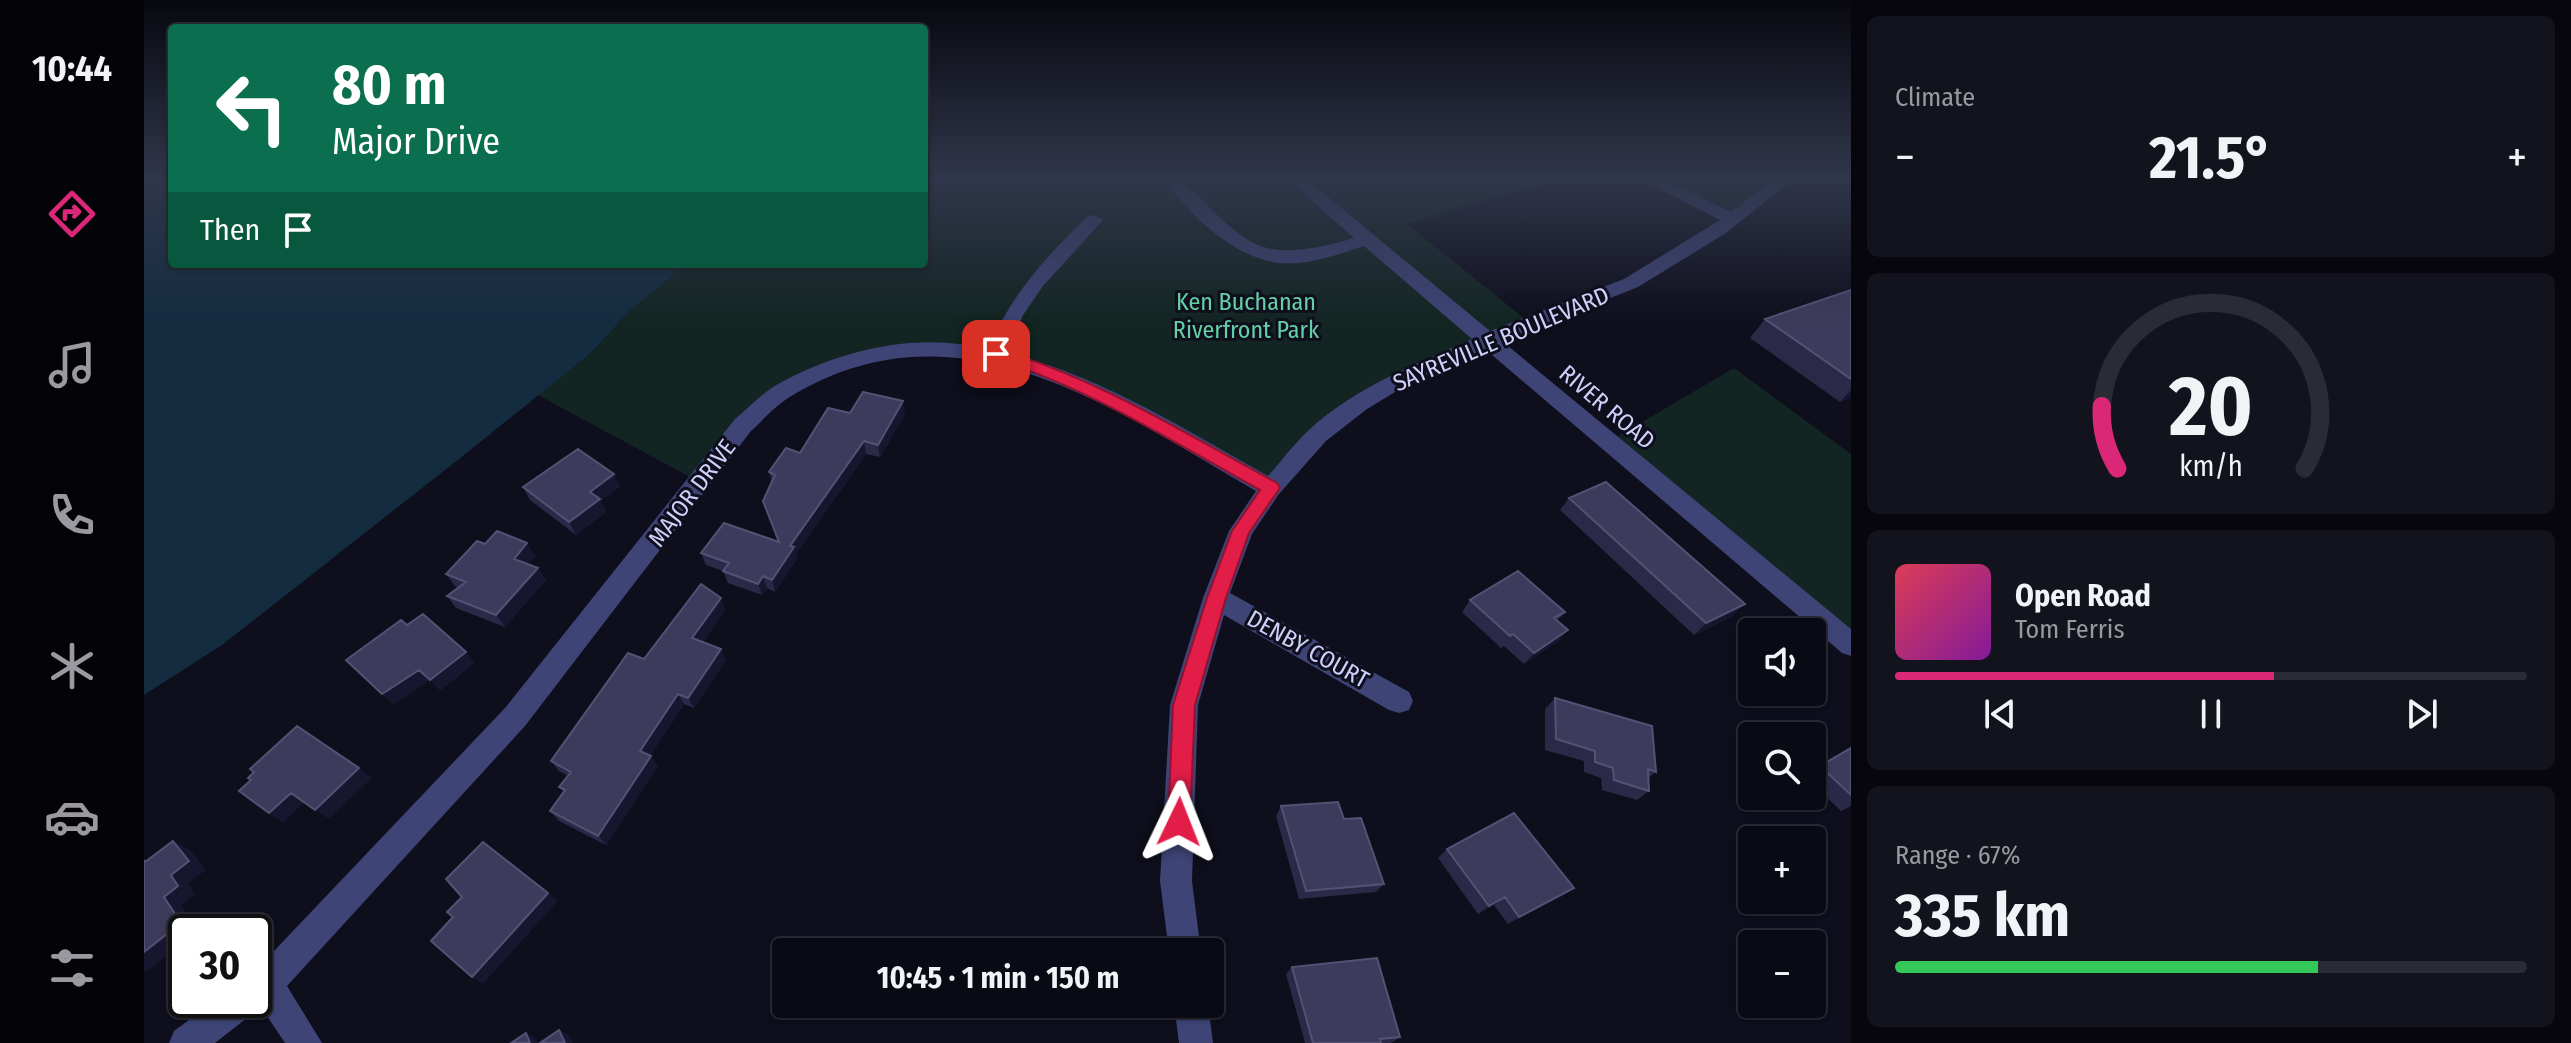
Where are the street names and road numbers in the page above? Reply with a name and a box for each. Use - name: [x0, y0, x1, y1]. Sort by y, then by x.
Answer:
- street label: SAYREVILLE BOULEVARD: [1389, 281, 1613, 397]
- street label: RIVER ROAD: [1554, 359, 1660, 455]
- street label: MAJOR DRIVE: [643, 434, 741, 552]
- street label: DENBY COURT: [1242, 604, 1374, 694]

